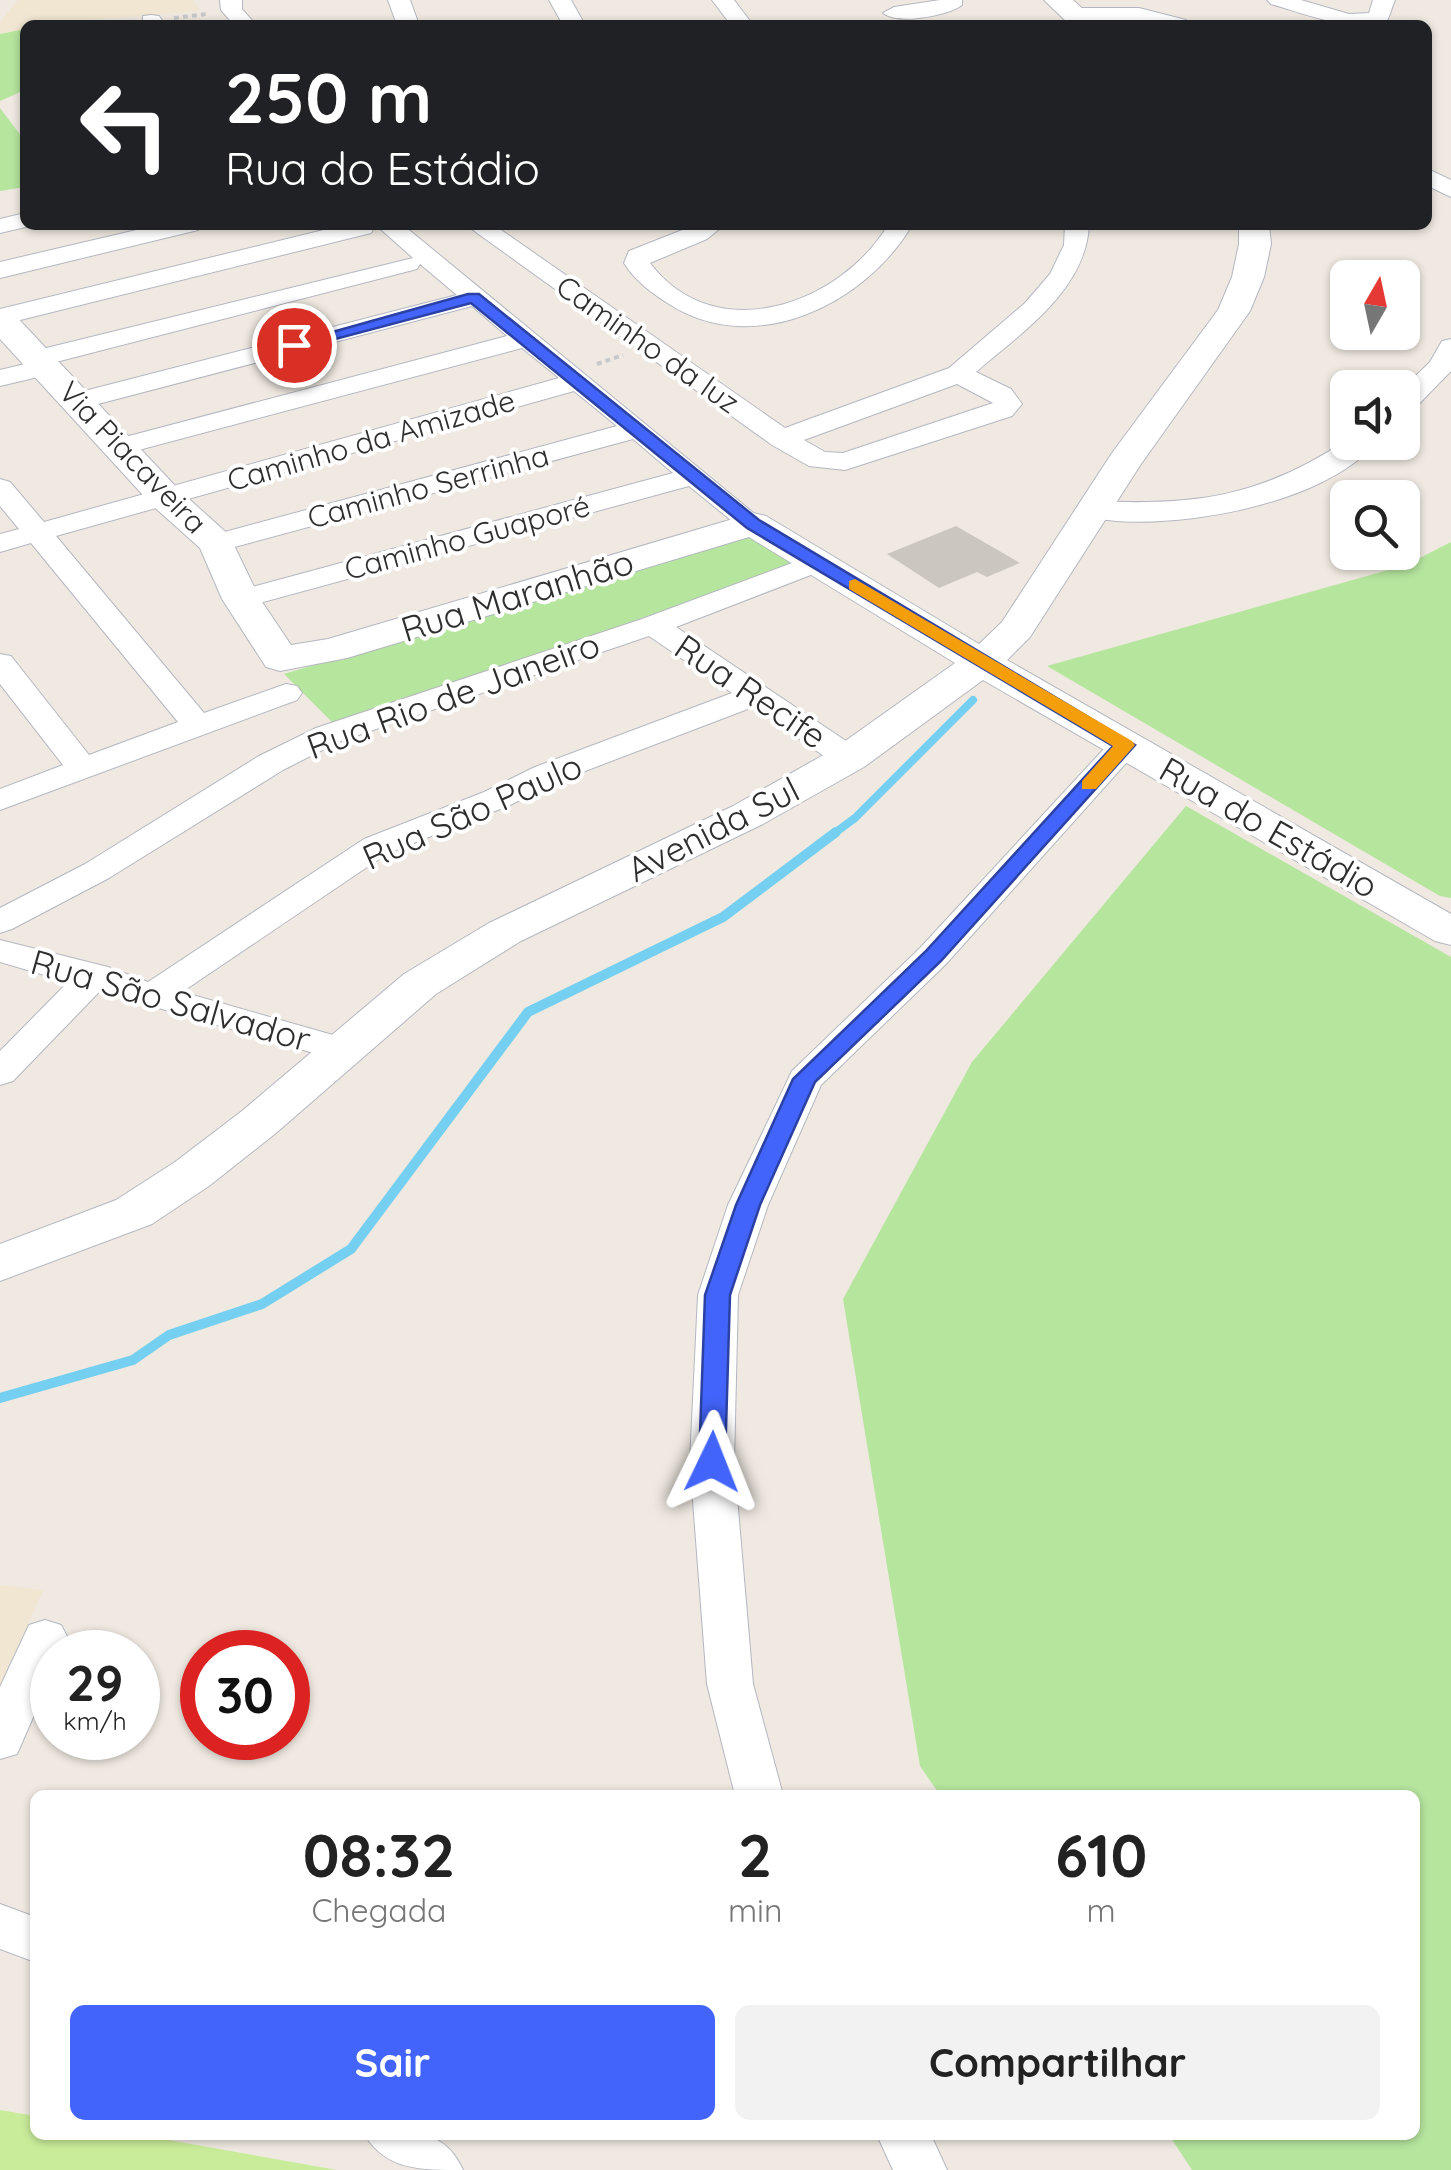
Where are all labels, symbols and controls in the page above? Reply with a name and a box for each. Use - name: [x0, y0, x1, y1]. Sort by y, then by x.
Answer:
- text: 250 m: [225, 53, 432, 141]
- icon: left: [60, 60, 190, 190]
- text: Rua do Estádio: [225, 140, 540, 196]
- north arrow: [1330, 260, 1420, 350]
- map controls: [1330, 260, 1420, 570]
- street label: Caminho da luz: [549, 267, 747, 421]
- pin: [252, 303, 337, 388]
- icon: arrive: [267, 318, 322, 373]
- button: sound: [1330, 370, 1420, 460]
- street label: Via Piacaveira: [51, 373, 215, 541]
- street label: Caminho da Amizade: [223, 381, 519, 499]
- street label: Caminho Serrinha: [303, 436, 553, 536]
- button: search: [1330, 480, 1420, 570]
- street label: Caminho Guaporé: [340, 486, 594, 588]
- street label: Rua Maranhão: [395, 539, 639, 651]
- street label: Rua Rio de Janeiro: [301, 622, 605, 768]
- street label: Rua Recife: [667, 624, 835, 758]
- street label: Rua São Paulo: [355, 743, 589, 879]
- street label: Rua do Estádio: [1152, 747, 1386, 907]
- street label: Avenida Sul: [620, 767, 806, 891]
- street label: Rua São Salvador: [26, 939, 316, 1061]
- position arrow: [660, 1410, 764, 1514]
- speed limit sign: 30: [180, 1630, 310, 1760]
- text: 29: [67, 1651, 123, 1714]
- text: km/h: [63, 1705, 127, 1736]
- text: 08:32: [303, 1817, 455, 1892]
- text: 2: [738, 1817, 772, 1892]
- text: 610: [1055, 1817, 1147, 1892]
- text: Chegada: [311, 1890, 446, 1930]
- text: min: [728, 1890, 782, 1930]
- text: m: [1087, 1890, 1116, 1930]
- button: Sair: [70, 2005, 715, 2120]
- button: Compartilhar: [735, 2005, 1380, 2120]

